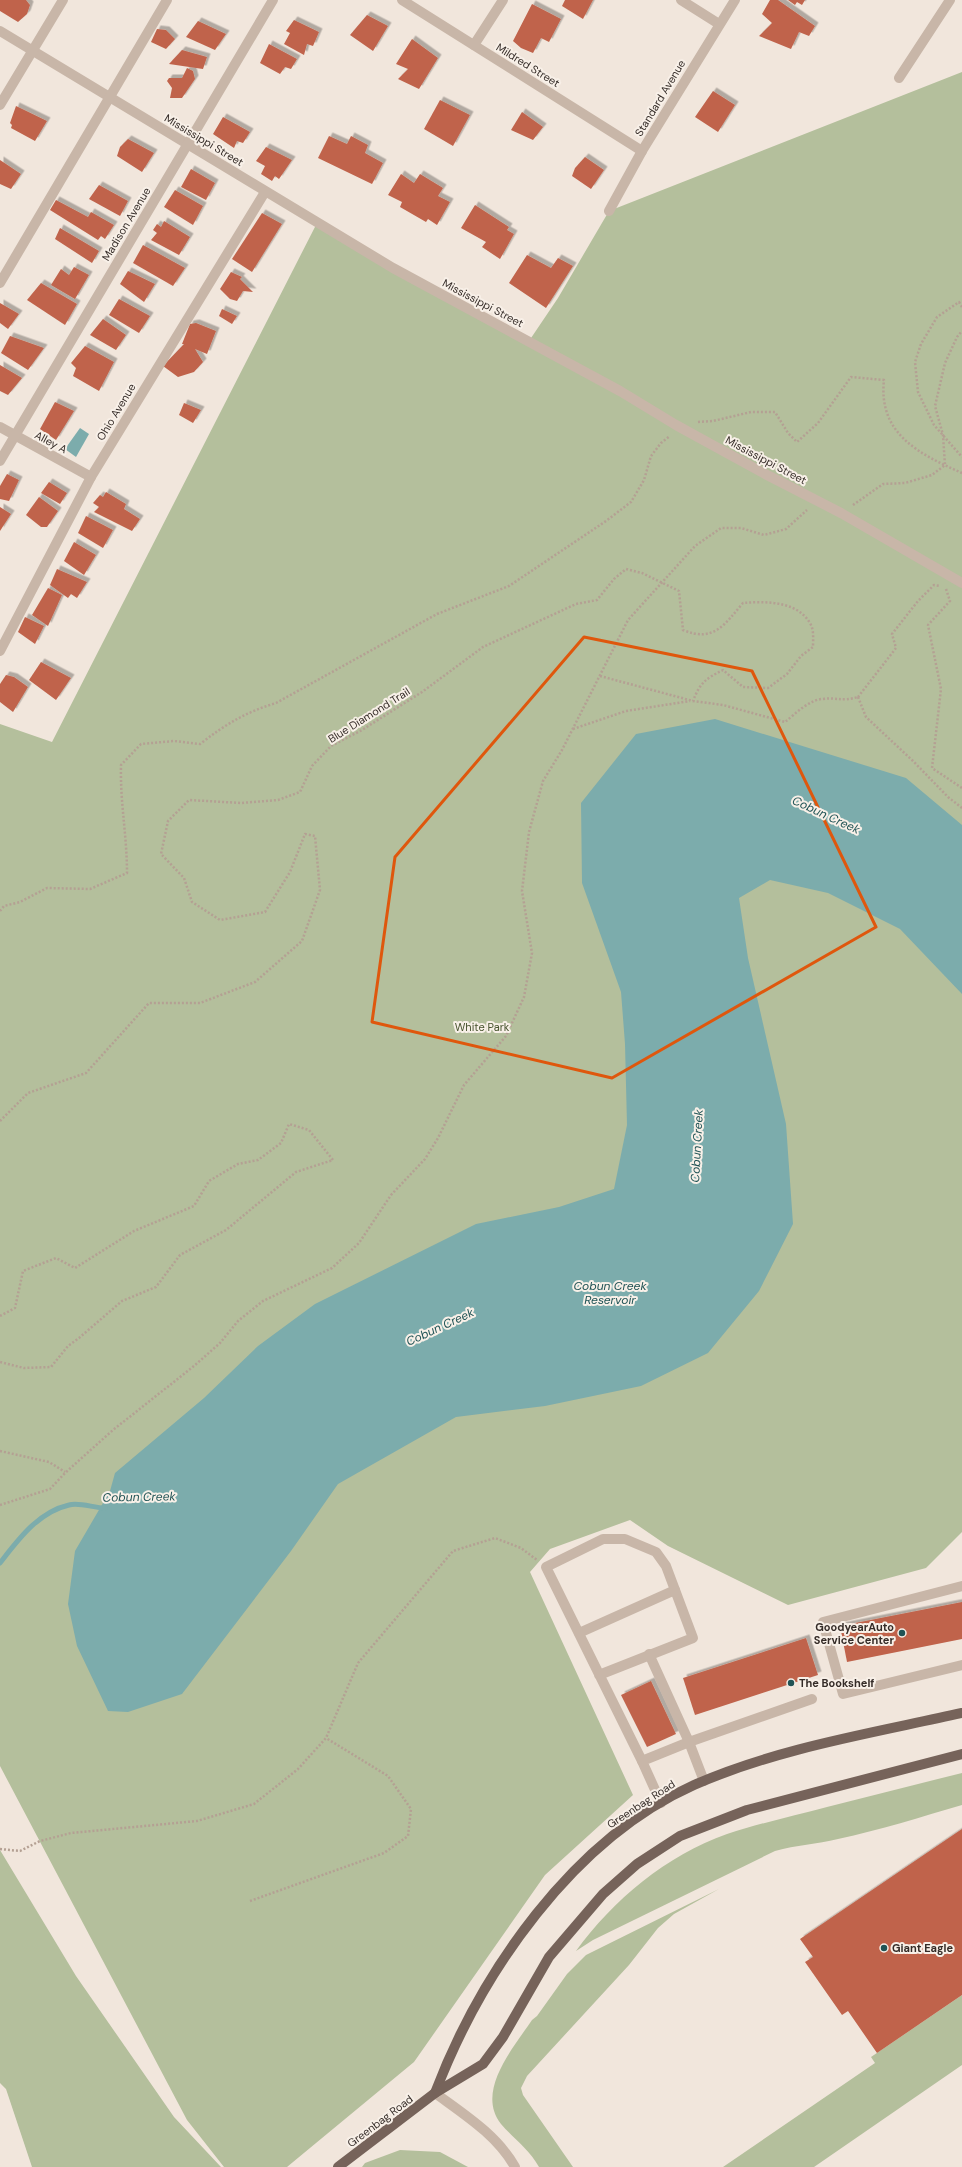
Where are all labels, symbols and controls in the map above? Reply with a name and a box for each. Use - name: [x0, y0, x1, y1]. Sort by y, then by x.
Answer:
- street label: Mildred Street: [494, 40, 562, 90]
- street label: Standard Avenue: [632, 57, 688, 139]
- street label: Mississippi Street: [162, 111, 246, 169]
- street label: Madison Avenue: [99, 185, 153, 263]
- street label: Mississippi Street: [440, 276, 526, 330]
- street label: Ohio Avenue: [93, 381, 139, 443]
- street label: Alley A: [32, 428, 70, 456]
- street label: Mississippi Street: [723, 433, 809, 487]
- street label: Blue Diamond Trail: [325, 684, 413, 746]
- water label: Cobun Creek: [789, 792, 863, 838]
- park label: White Park: [455, 1020, 510, 1034]
- water label: Cobun Creek: [687, 1108, 707, 1183]
- water label: Cobun Creek Reservoir: [573, 1278, 647, 1308]
- water label: Cobun Creek: [403, 1304, 477, 1350]
- water label: Cobun Creek: [102, 1488, 177, 1506]
- place label: GoodyearAuto Service Center: [814, 1620, 894, 1647]
- marker: GoodyearAuto Service Center: [897, 1628, 907, 1638]
- place label: The Bookshelf: [799, 1676, 874, 1690]
- marker: The Bookshelf: [786, 1678, 796, 1688]
- street label: Greenbag Road: [604, 1777, 678, 1831]
- place label: Giant Eagle: [892, 1941, 954, 1955]
- marker: Giant Eagle: [879, 1943, 889, 1953]
- street label: Greenbag Road: [344, 2092, 416, 2150]

